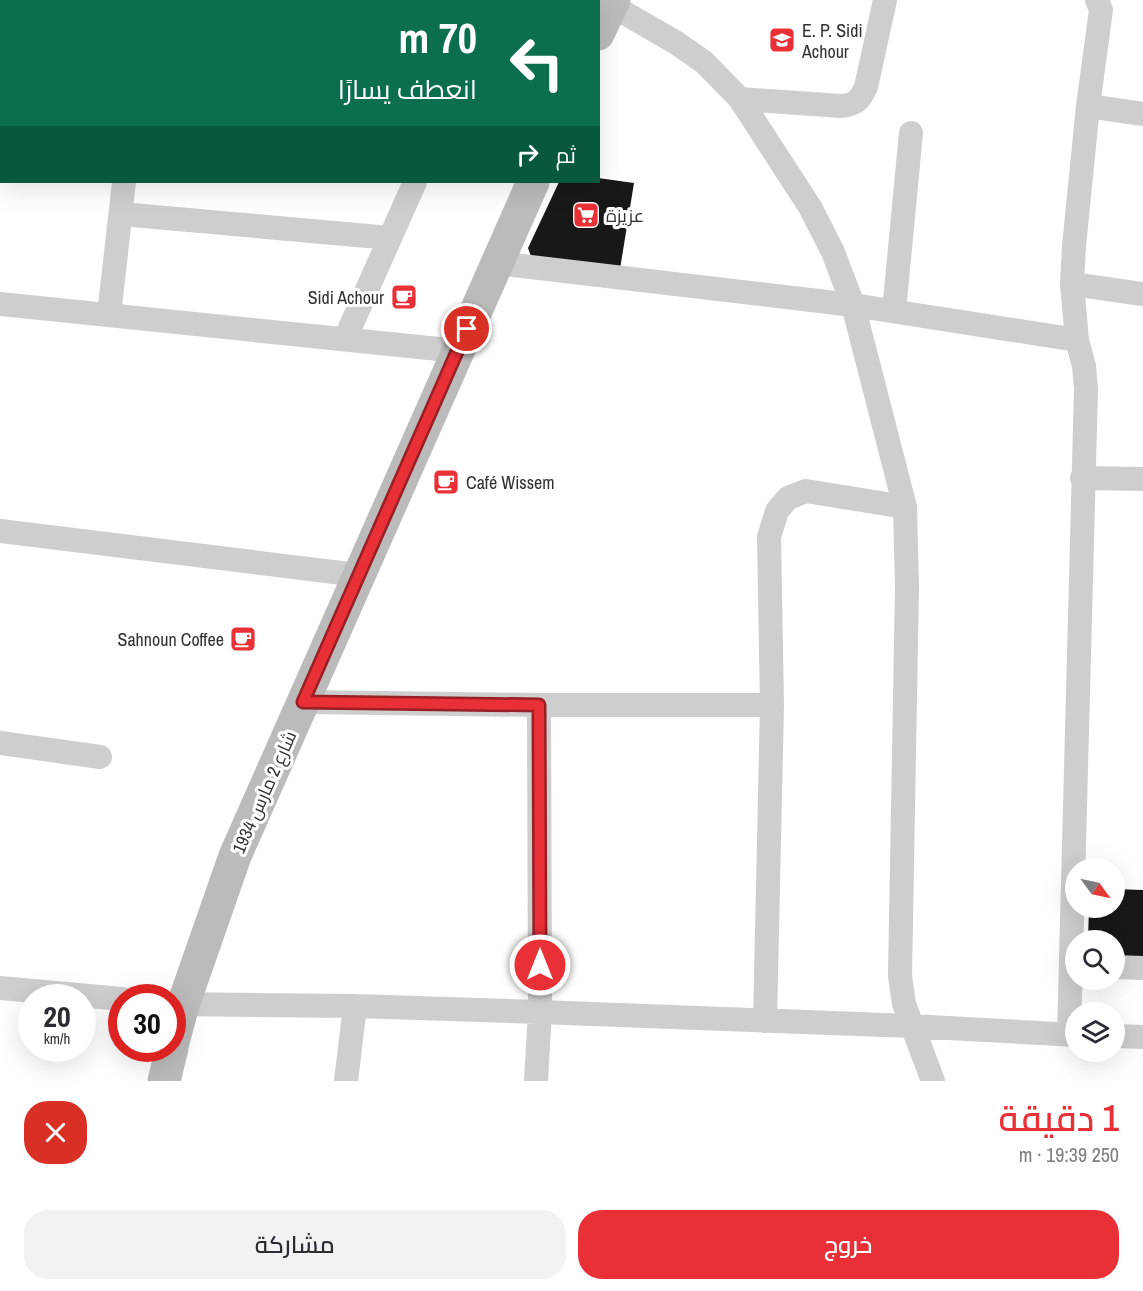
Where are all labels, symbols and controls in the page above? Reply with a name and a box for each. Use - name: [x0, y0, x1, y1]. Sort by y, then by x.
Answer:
- text: 70 m: [398, 10, 477, 66]
- place label: E. P. Sidi Achour: [801, 18, 862, 64]
- icon: left: [498, 24, 576, 102]
- school or university icon: E. P. Sidi Achour: [767, 25, 797, 55]
- text: انعطف يسارًا: [338, 71, 477, 107]
- icon: right: [511, 138, 544, 171]
- text: ثم: [556, 140, 576, 170]
- supermarket icon: عزيزة: [571, 200, 601, 230]
- place label: عزيزة: [606, 203, 644, 228]
- cafe icon: Sidi Achour: [389, 282, 419, 312]
- place label: Sidi Achour: [308, 285, 384, 310]
- pin: [441, 303, 492, 354]
- icon: arrive: [450, 312, 483, 345]
- cafe icon: Café Wissem: [431, 467, 461, 497]
- place label: Café Wissem: [466, 470, 555, 495]
- cafe icon: Sahnoun Coffee: [228, 624, 258, 654]
- place label: Sahnoun Coffee: [118, 627, 224, 652]
- street label: شارع 2 مارس 1934: [226, 727, 302, 857]
- north arrow: [1065, 858, 1125, 918]
- map controls: [1065, 858, 1125, 1062]
- button: search: [1065, 930, 1125, 990]
- position arrow: [508, 933, 572, 997]
- speed limit sign: 30: [108, 984, 186, 1062]
- text: 20: [43, 996, 71, 1036]
- button: layers: [1065, 1002, 1125, 1062]
- text: km/h: [44, 1028, 70, 1049]
- text: 1 دقيقة: [999, 1094, 1119, 1142]
- button: close: [24, 1101, 87, 1164]
- text: 250 m · 19:39: [1019, 1141, 1119, 1168]
- button: مشاركة: [24, 1210, 566, 1279]
- button: خروج: [578, 1210, 1119, 1279]

